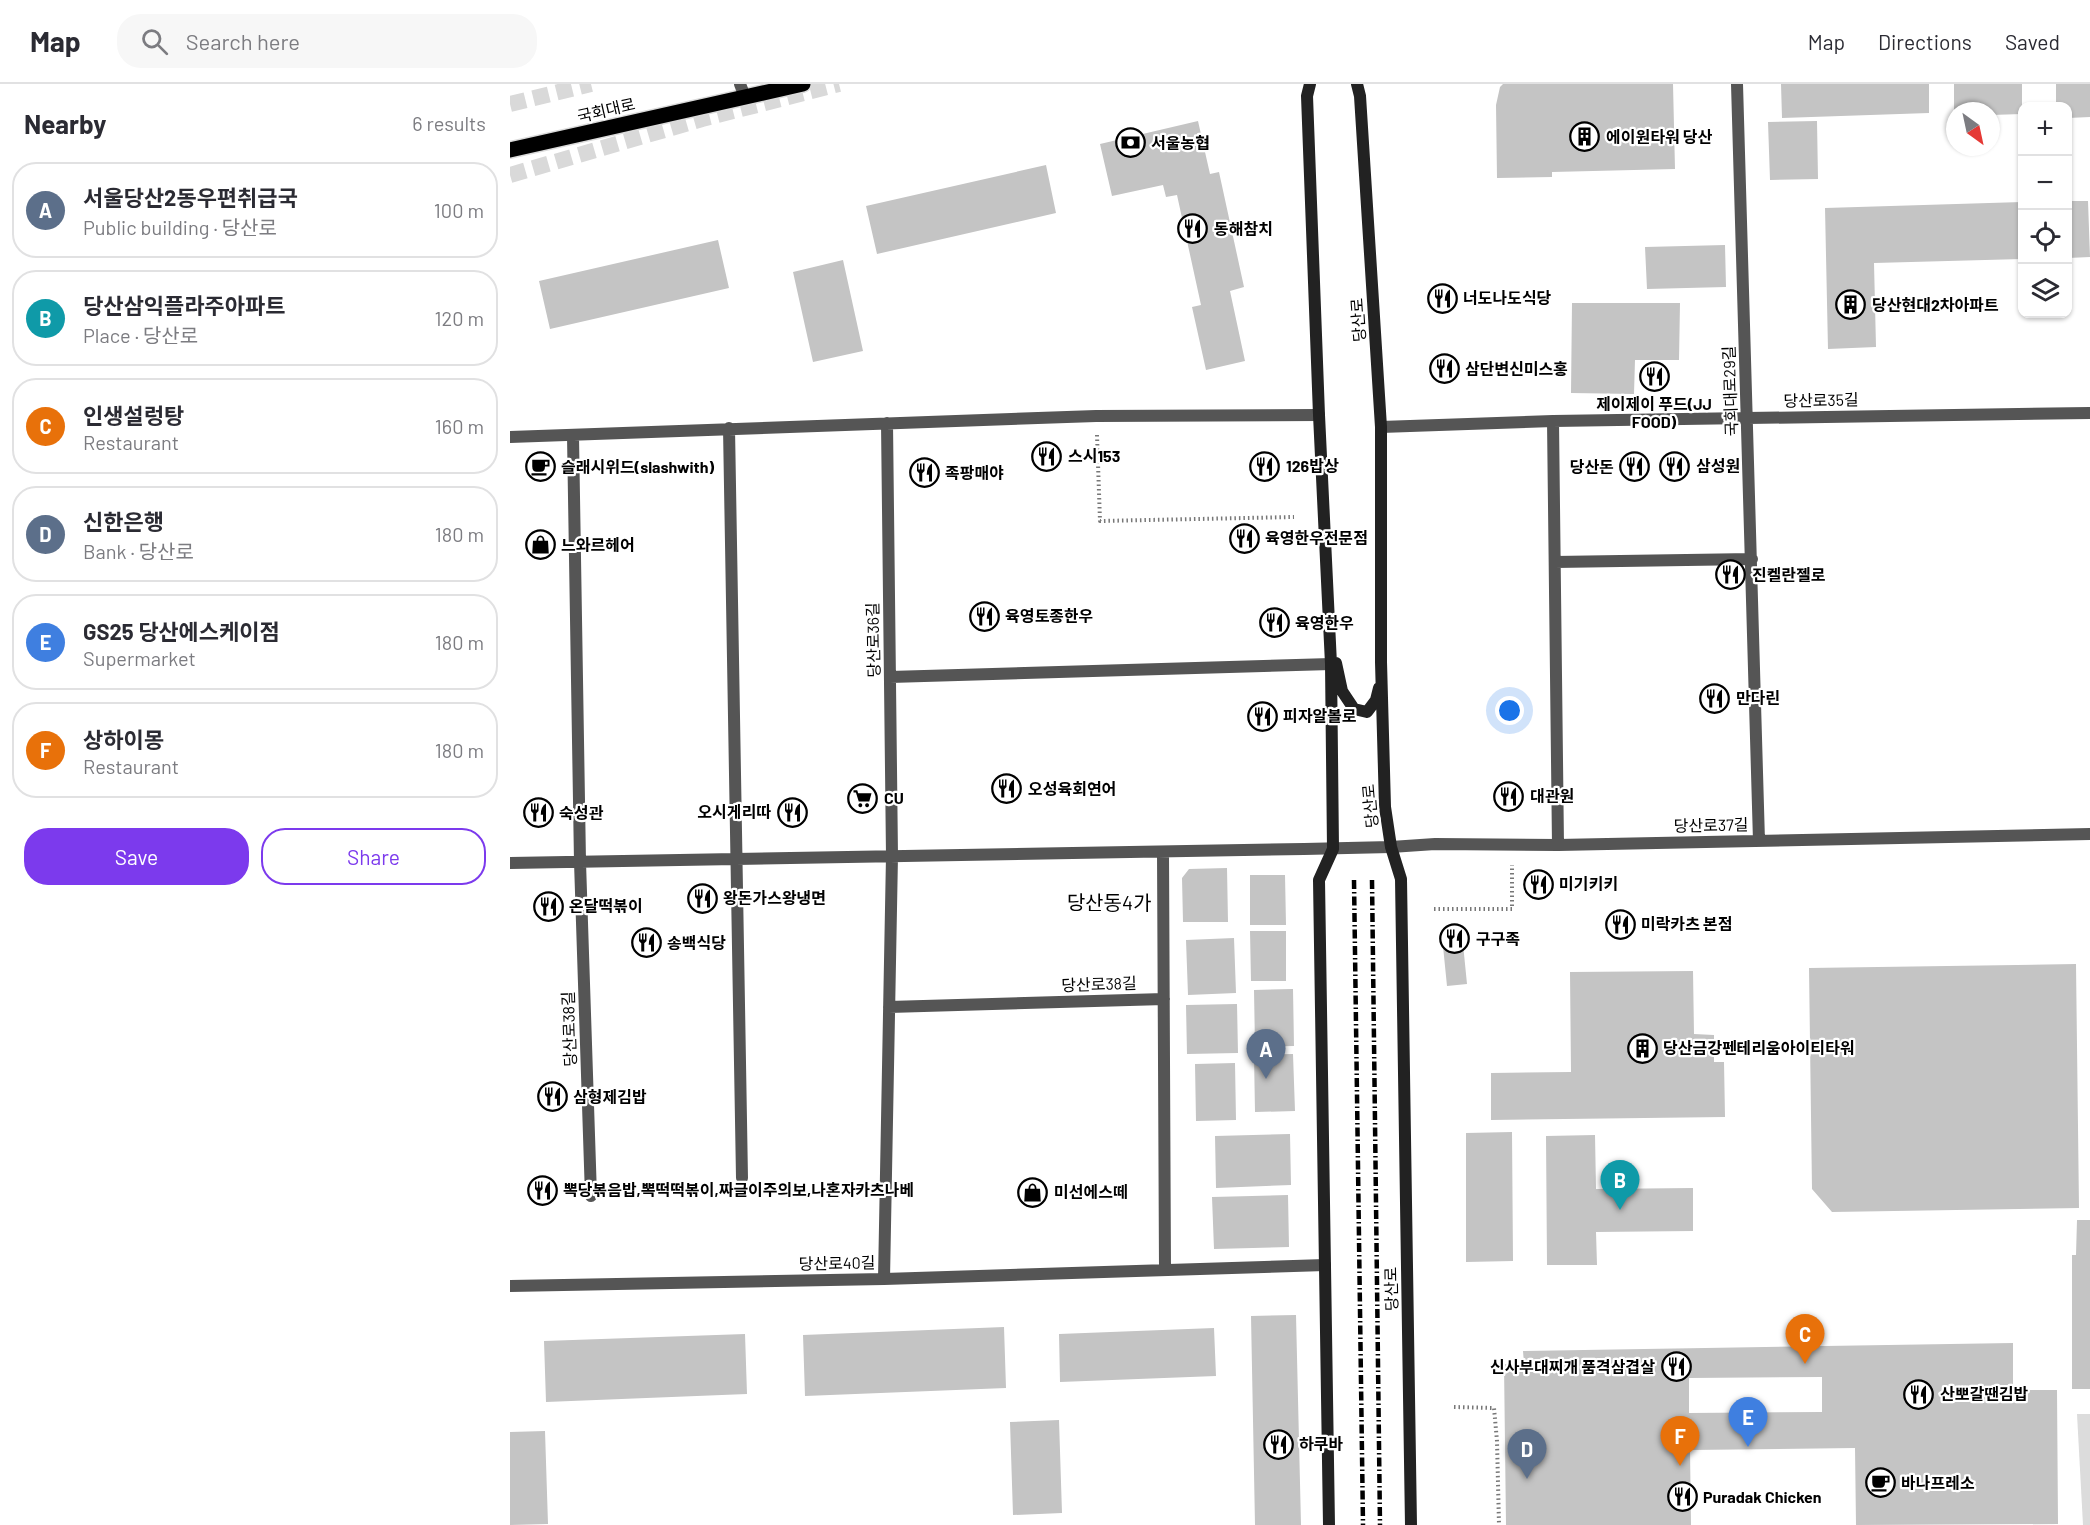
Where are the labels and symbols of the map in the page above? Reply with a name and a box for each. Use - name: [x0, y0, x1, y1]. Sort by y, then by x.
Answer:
- street label: 국회대로: [575, 94, 637, 125]
- north arrow: [1946, 102, 2000, 156]
- building icon: 에이원타워 당산: [1569, 121, 1601, 153]
- bank icon: 서울농협: [1114, 127, 1146, 159]
- place label: 에이원타워 당산: [1606, 127, 1713, 146]
- place label: 서울농협: [1151, 133, 1210, 152]
- restaurant icon: 동해참치: [1177, 213, 1209, 245]
- place label: 동해참치: [1214, 219, 1273, 238]
- restaurant icon: 너도나도식당: [1426, 282, 1458, 314]
- place label: 너도나도식당: [1463, 288, 1552, 307]
- building icon: 당산현대2차아파트: [1835, 289, 1867, 321]
- place label: 당산현대2차아파트: [1872, 295, 1999, 314]
- street label: 당산로: [1346, 297, 1369, 343]
- street label: 국회대로29길: [1718, 345, 1741, 437]
- restaurant icon: 삼단변신미스홍: [1428, 353, 1460, 385]
- place label: 삼단변신미스홍: [1465, 359, 1568, 378]
- restaurant icon: 제이제이 푸드(JJ FOOD): [1638, 360, 1670, 392]
- street label: 당산로35길: [1783, 389, 1859, 410]
- place label: 제이제이 푸드(JJ FOOD): [1596, 394, 1712, 431]
- restaurant icon: 스시153: [1031, 440, 1063, 472]
- place label: 스시153: [1068, 446, 1120, 465]
- restaurant icon: 126밥상: [1249, 450, 1281, 482]
- restaurant icon: 삼성원: [1659, 450, 1691, 482]
- cafe icon: 슬래시위드(slashwith): [524, 451, 556, 483]
- restaurant icon: 당산돈: [1619, 451, 1651, 483]
- place label: 126밥상: [1286, 456, 1339, 475]
- place label: 삼성원: [1696, 456, 1740, 475]
- place label: 슬래시위드(slashwith): [561, 457, 714, 476]
- restaurant icon: 족팡매야: [908, 457, 940, 489]
- place label: 당산돈: [1570, 457, 1614, 476]
- place label: 족팡매야: [945, 463, 1004, 482]
- restaurant icon: 육영한우전문점: [1228, 522, 1260, 554]
- place label: 육영한우전문점: [1265, 528, 1368, 547]
- shop icon: 느와르헤어: [524, 529, 556, 561]
- place label: 느와르헤어: [561, 535, 635, 554]
- restaurant icon: 진켈란젤로: [1715, 559, 1747, 591]
- place label: 진켈란젤로: [1752, 565, 1826, 584]
- restaurant icon: 육영토종한우: [968, 600, 1000, 632]
- street label: 당산로36길: [862, 602, 883, 678]
- place label: 육영토종한우: [1005, 606, 1093, 625]
- restaurant icon: 육영한우: [1258, 607, 1290, 639]
- place label: 육영한우: [1295, 613, 1354, 632]
- restaurant icon: 만다린: [1699, 682, 1731, 714]
- place label: 만다린: [1736, 688, 1780, 707]
- your location: [1495, 696, 1524, 725]
- restaurant icon: 피자알볼로: [1246, 700, 1278, 732]
- place label: 피자알볼로: [1283, 706, 1357, 725]
- restaurant icon: 오성육회연어: [991, 773, 1023, 805]
- place label: 오성육회연어: [1028, 779, 1116, 798]
- restaurant icon: 대관원: [1493, 780, 1525, 812]
- supermarket icon: CU: [847, 782, 879, 814]
- street label: 당산로: [1358, 783, 1381, 829]
- place label: 대관원: [1530, 786, 1574, 805]
- place label: CU: [884, 788, 904, 807]
- restaurant icon: 오시게리따: [776, 796, 808, 828]
- restaurant icon: 숙성관: [522, 797, 554, 829]
- place label: 오시게리따: [697, 802, 771, 821]
- place label: 숙성관: [559, 803, 603, 822]
- street label: 당산로37길: [1673, 814, 1749, 835]
- restaurant icon: 미기키키: [1522, 868, 1554, 900]
- place label: 미기키키: [1559, 874, 1618, 893]
- restaurant icon: 왕돈가스왕냉면: [686, 882, 718, 914]
- place label: 왕돈가스왕냉면: [723, 888, 826, 907]
- restaurant icon: 온달떡볶이: [532, 890, 564, 922]
- district label: 당산동4가: [1067, 890, 1151, 914]
- place label: 온달떡볶이: [569, 896, 643, 915]
- restaurant icon: 미락카츠 본점: [1604, 908, 1636, 940]
- place label: 미락카츠 본점: [1641, 914, 1733, 933]
- restaurant icon: 구구족: [1439, 923, 1471, 955]
- restaurant icon: 송백식당: [630, 927, 662, 959]
- place label: 구구족: [1476, 929, 1520, 948]
- place label: 송백식당: [667, 933, 726, 952]
- street label: 당산로38길: [1061, 973, 1137, 994]
- street label: 당산로38길: [558, 991, 579, 1067]
- pin: A: [1246, 1030, 1286, 1079]
- building icon: 당산금강펜테리움아이티타워: [1626, 1032, 1658, 1064]
- place label: 당산금강펜테리움아이티타워: [1663, 1038, 1854, 1057]
- restaurant icon: 삼형제김밥: [536, 1081, 568, 1113]
- place label: 삼형제김밥: [573, 1087, 647, 1106]
- pin: B: [1600, 1160, 1640, 1210]
- restaurant icon: 뽁당볶음밥,뽁떡떡볶이,짜글이주의보,나혼자카츠나베: [526, 1174, 558, 1206]
- shop icon: 미선에스떼: [1017, 1176, 1049, 1208]
- place label: 뽁당볶음밥,뽁떡떡볶이,짜글이주의보,나혼자카츠나베: [563, 1180, 914, 1199]
- place label: 미선에스떼: [1054, 1182, 1128, 1201]
- street label: 당산로40길: [798, 1252, 876, 1273]
- street label: 당산로: [1381, 1266, 1400, 1311]
- pin: C: [1786, 1314, 1824, 1364]
- restaurant icon: 신사부대찌개 품격삼겹살: [1660, 1351, 1692, 1383]
- place label: 신사부대찌개 품격삼겹살: [1490, 1357, 1655, 1376]
- restaurant icon: 산뽀갈땐김밥: [1903, 1378, 1935, 1410]
- place label: 산뽀갈땐김밥: [1940, 1384, 2029, 1403]
- pin: E: [1728, 1398, 1768, 1447]
- pin: F: [1660, 1416, 1700, 1466]
- restaurant icon: 하쿠바: [1262, 1428, 1294, 1460]
- pin: D: [1508, 1430, 1546, 1479]
- place label: 하쿠바: [1299, 1434, 1343, 1453]
- cafe icon: 바나프레소: [1864, 1467, 1896, 1499]
- place label: 바나프레소: [1901, 1473, 1975, 1492]
- restaurant icon: Puradak Chicken: [1666, 1481, 1698, 1513]
- place label: Puradak Chicken: [1703, 1487, 1821, 1506]

